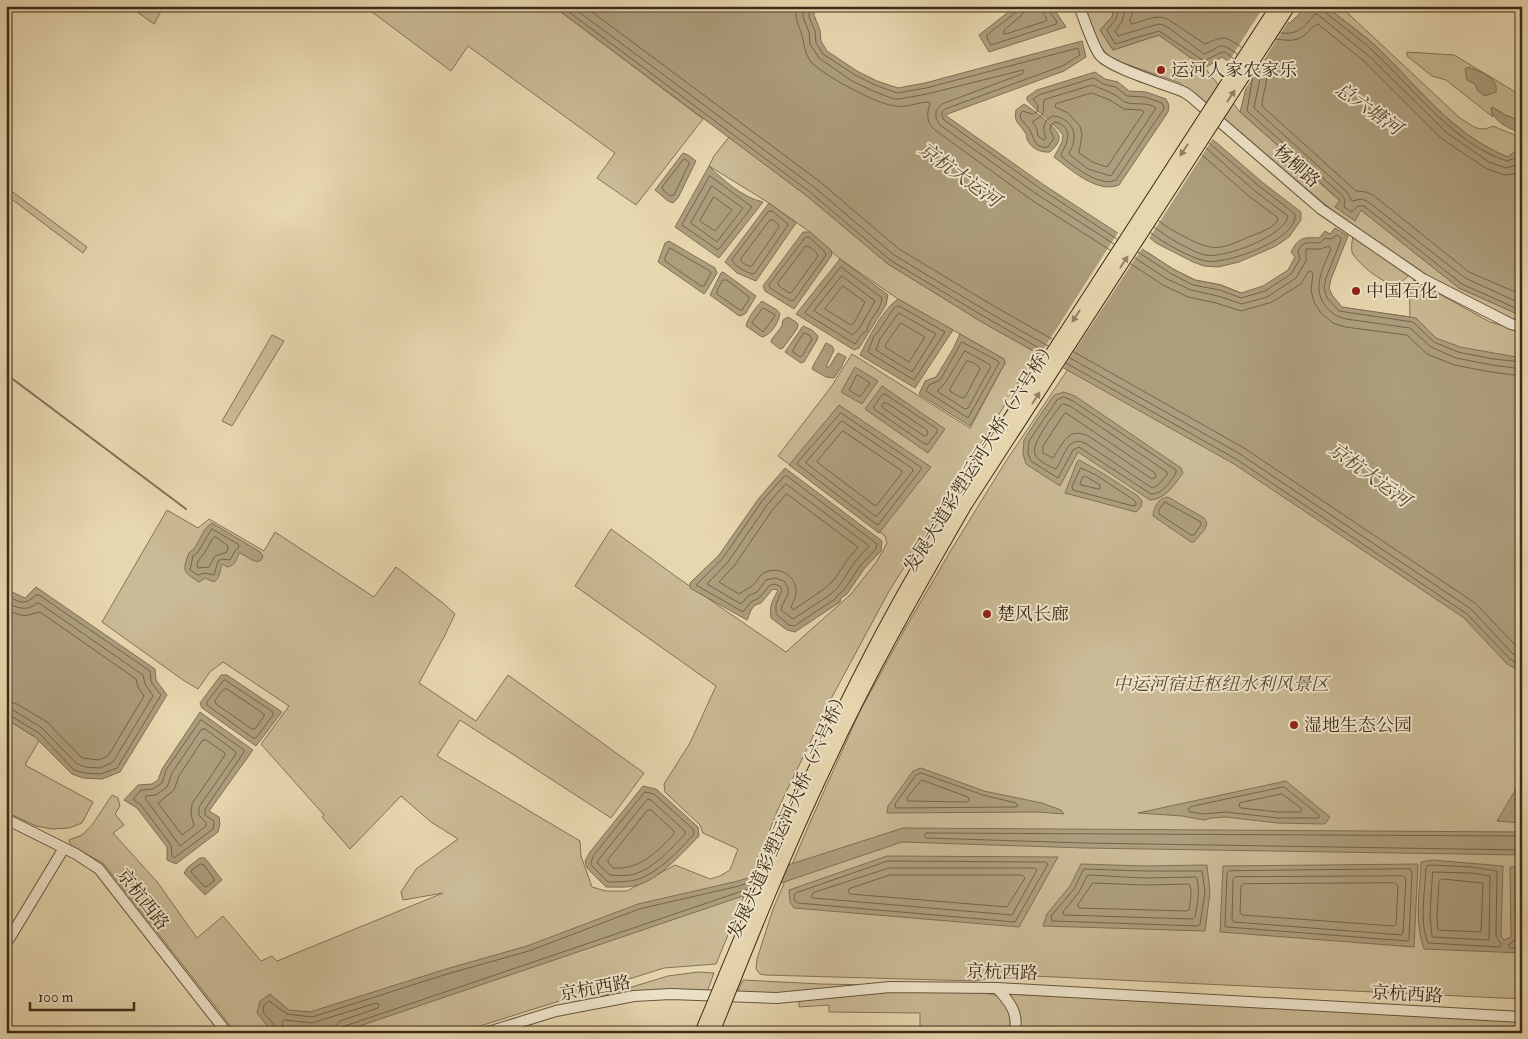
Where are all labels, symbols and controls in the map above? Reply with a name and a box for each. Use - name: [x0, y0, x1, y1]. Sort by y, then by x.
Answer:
- place label: 运河人家农家乐: [1171, 59, 1297, 82]
- marker: 运河人家农家乐: [1155, 64, 1167, 76]
- water label: 总六塘河: [1330, 77, 1409, 142]
- one-way arrow: [1227, 89, 1236, 103]
- water label: 京杭大运河: [914, 137, 1007, 214]
- street label: 杨柳路: [1269, 140, 1325, 193]
- one-way arrow: [1179, 143, 1188, 157]
- one-way arrow: [1119, 255, 1129, 268]
- place label: 中国石化: [1366, 280, 1438, 303]
- marker: 中国石化: [1350, 285, 1362, 297]
- one-way arrow: [1072, 309, 1081, 322]
- street label: 发展大道彩塑运河大桥（六号桥）: [899, 336, 1062, 577]
- one-way arrow: [1031, 392, 1041, 405]
- water label: 京杭大运河: [1324, 437, 1417, 514]
- place label: 楚风长廊: [997, 603, 1069, 626]
- marker: 楚风长廊: [981, 608, 993, 620]
- park label: 中运河宿迁枢纽水利风景区: [1113, 673, 1331, 696]
- street label: 发展大道彩塑运河大桥（六号桥）: [723, 686, 854, 942]
- place label: 湿地生态公园: [1304, 714, 1412, 737]
- marker: 湿地生态公园: [1288, 719, 1300, 731]
- street label: 京杭西路: [111, 864, 174, 935]
- street label: 京杭西路: [966, 960, 1038, 985]
- street label: 京杭西路: [558, 971, 633, 1006]
- scale bar: [30, 979, 134, 1011]
- street label: 京杭西路: [1370, 981, 1444, 1008]
- text: 100 m: [38, 988, 74, 1007]

